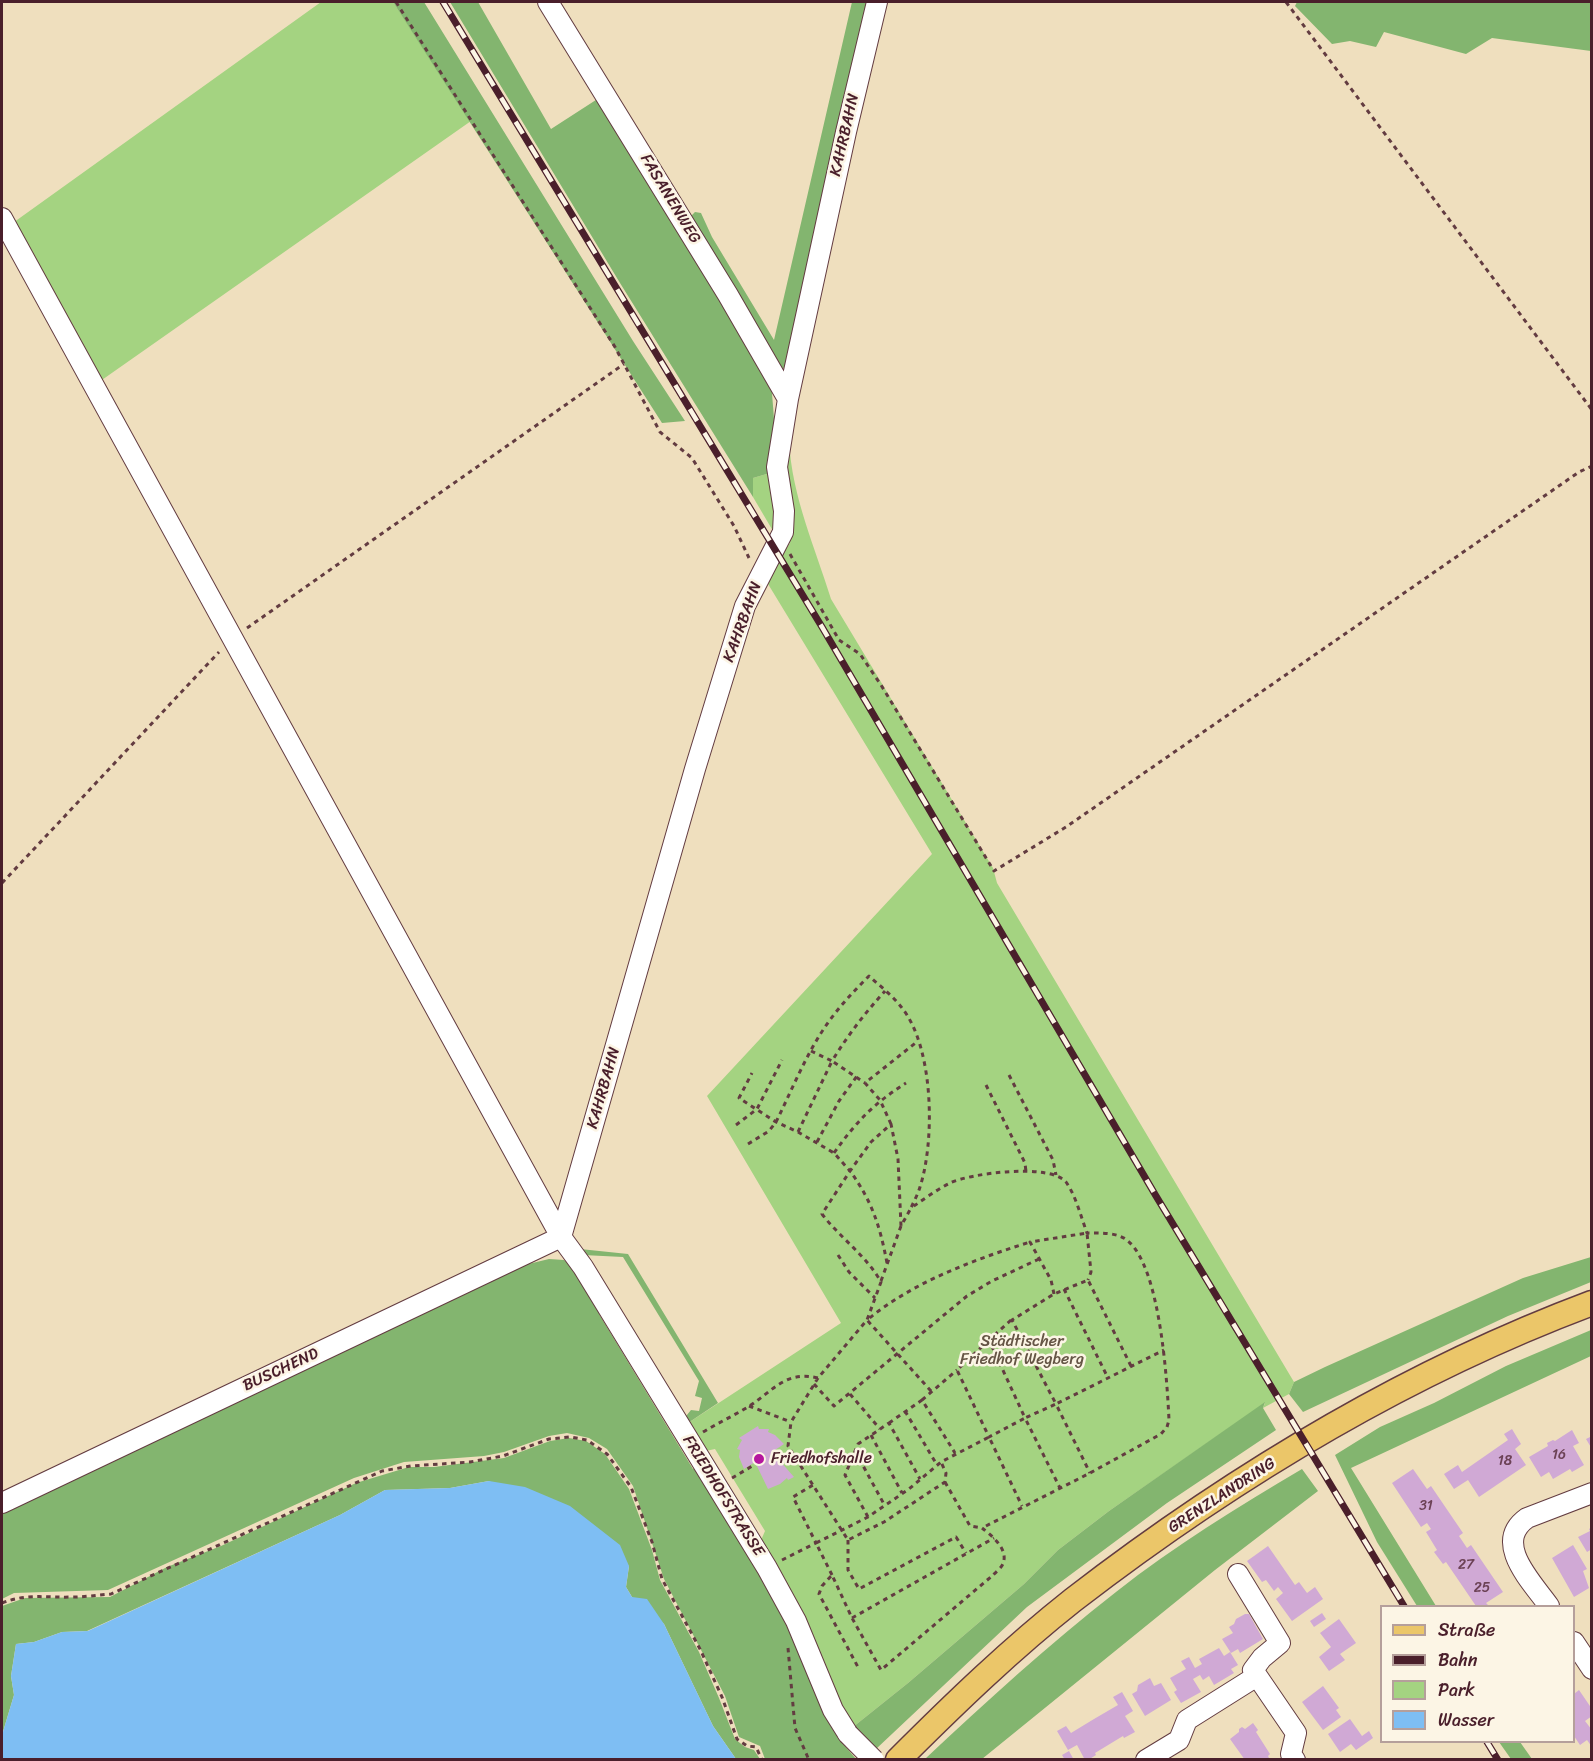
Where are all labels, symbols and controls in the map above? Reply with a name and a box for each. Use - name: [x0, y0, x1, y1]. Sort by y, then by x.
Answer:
- street label: KAHRBAHN: [826, 92, 864, 178]
- street label: FASANENWEG: [636, 151, 704, 247]
- street label: KAHRBAHN: [720, 579, 766, 665]
- street label: KAHRBAHN: [583, 1045, 625, 1131]
- park label: Städtischer Friedhof Wegberg: [960, 1332, 1084, 1370]
- street label: BUSCHEND: [240, 1344, 322, 1396]
- street label: FRIEDHOFSTRASSE: [678, 1432, 768, 1560]
- house number: 16: [1552, 1447, 1566, 1463]
- place label: Friedhofshalle: [771, 1449, 872, 1469]
- marker: Friedhofshalle: [752, 1452, 766, 1466]
- house number: 18: [1498, 1453, 1512, 1469]
- street label: GRENZLANDRING: [1165, 1454, 1279, 1538]
- house number: 31: [1419, 1498, 1433, 1514]
- house number: 27: [1458, 1557, 1474, 1573]
- house number: 25: [1474, 1580, 1490, 1596]
- legend: [1380, 1605, 1575, 1743]
- text: Straße: [1438, 1614, 1495, 1646]
- text: Bahn: [1438, 1644, 1478, 1676]
- text: Park: [1438, 1674, 1475, 1706]
- text: Wasser: [1438, 1704, 1494, 1736]

